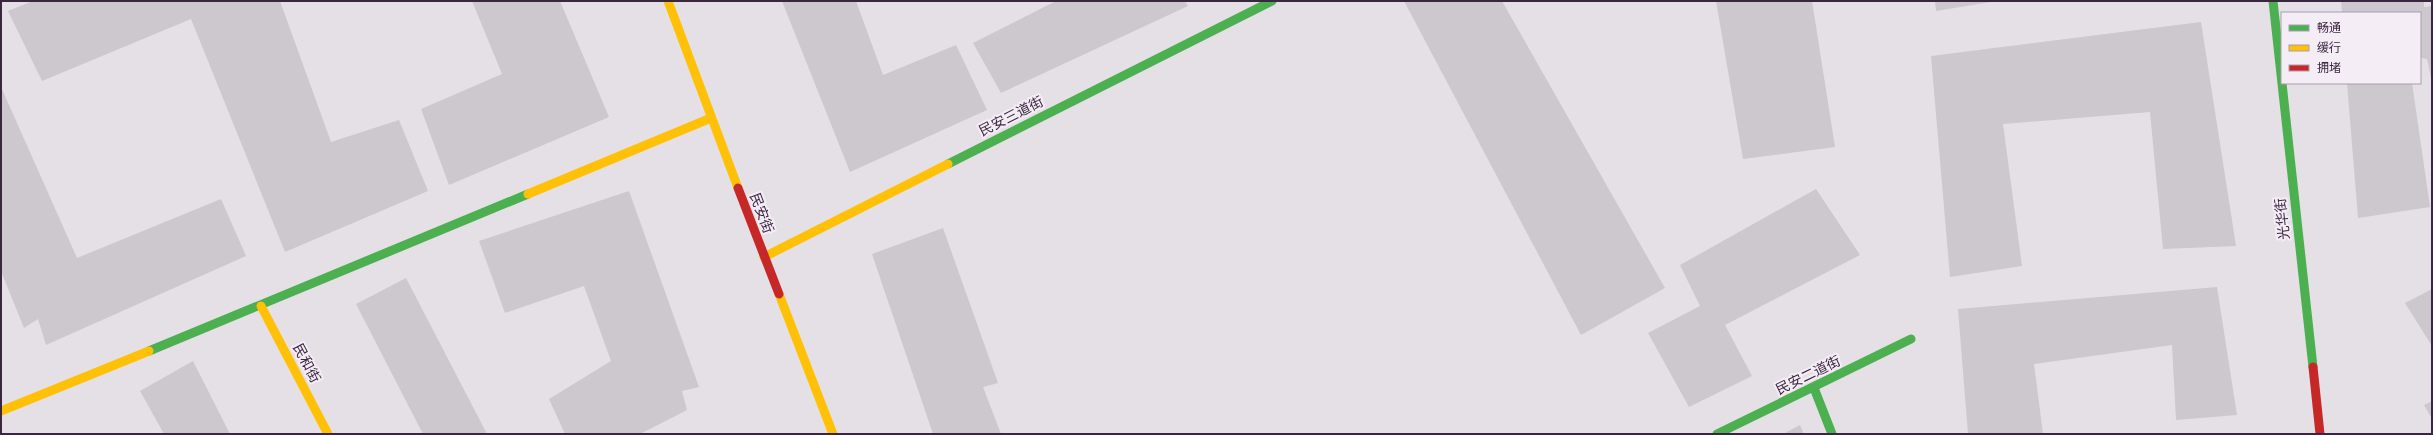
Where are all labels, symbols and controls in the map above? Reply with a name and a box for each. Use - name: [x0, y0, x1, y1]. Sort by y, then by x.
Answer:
- legend: [2281, 12, 2421, 84]
- text: 畅通: [2317, 20, 2341, 35]
- text: 缓行: [2317, 40, 2341, 55]
- text: 拥堵: [2317, 60, 2341, 75]
- street label: 民安三道街: [976, 92, 1046, 140]
- street label: 民安街: [746, 190, 778, 236]
- street label: 光华街: [2271, 197, 2293, 241]
- street label: 民和街: [289, 340, 325, 386]
- street label: 民安二道街: [1773, 352, 1843, 398]

